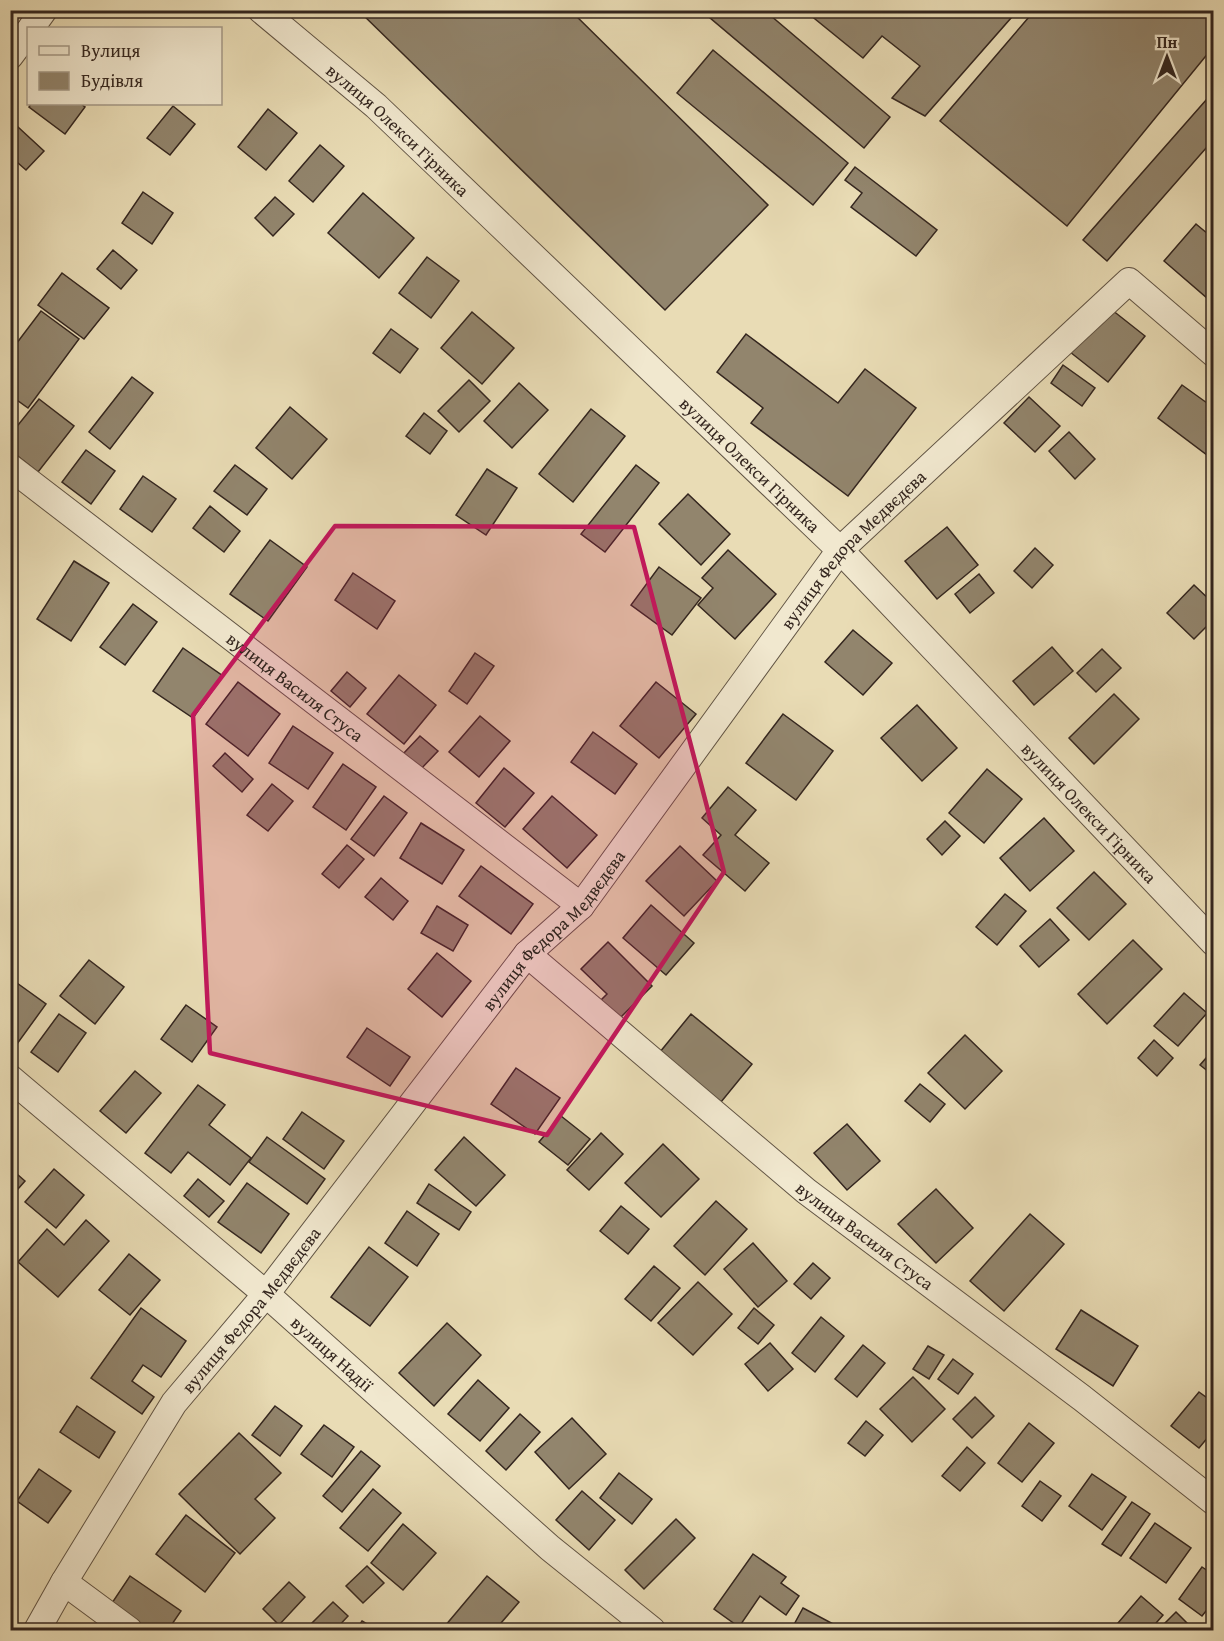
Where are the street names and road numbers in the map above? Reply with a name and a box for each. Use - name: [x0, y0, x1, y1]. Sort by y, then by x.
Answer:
- street label: вулиця Олекси Гірника: [321, 57, 476, 203]
- street label: вулиця Олекси Гірника: [674, 390, 827, 539]
- street label: вулиця Федора Медвєдєва: [773, 463, 932, 635]
- street label: вулиця Василя Стуса: [221, 625, 370, 748]
- street label: вулиця Олекси Гірника: [1016, 736, 1164, 889]
- street label: вулиця Федора Медвєдєва: [475, 843, 632, 1016]
- street label: вулиця Василя Стуса: [790, 1175, 940, 1296]
- street label: вулиця Федора Медвєдєва: [175, 1220, 327, 1399]
- street label: вулиця Надії: [285, 1309, 380, 1398]

